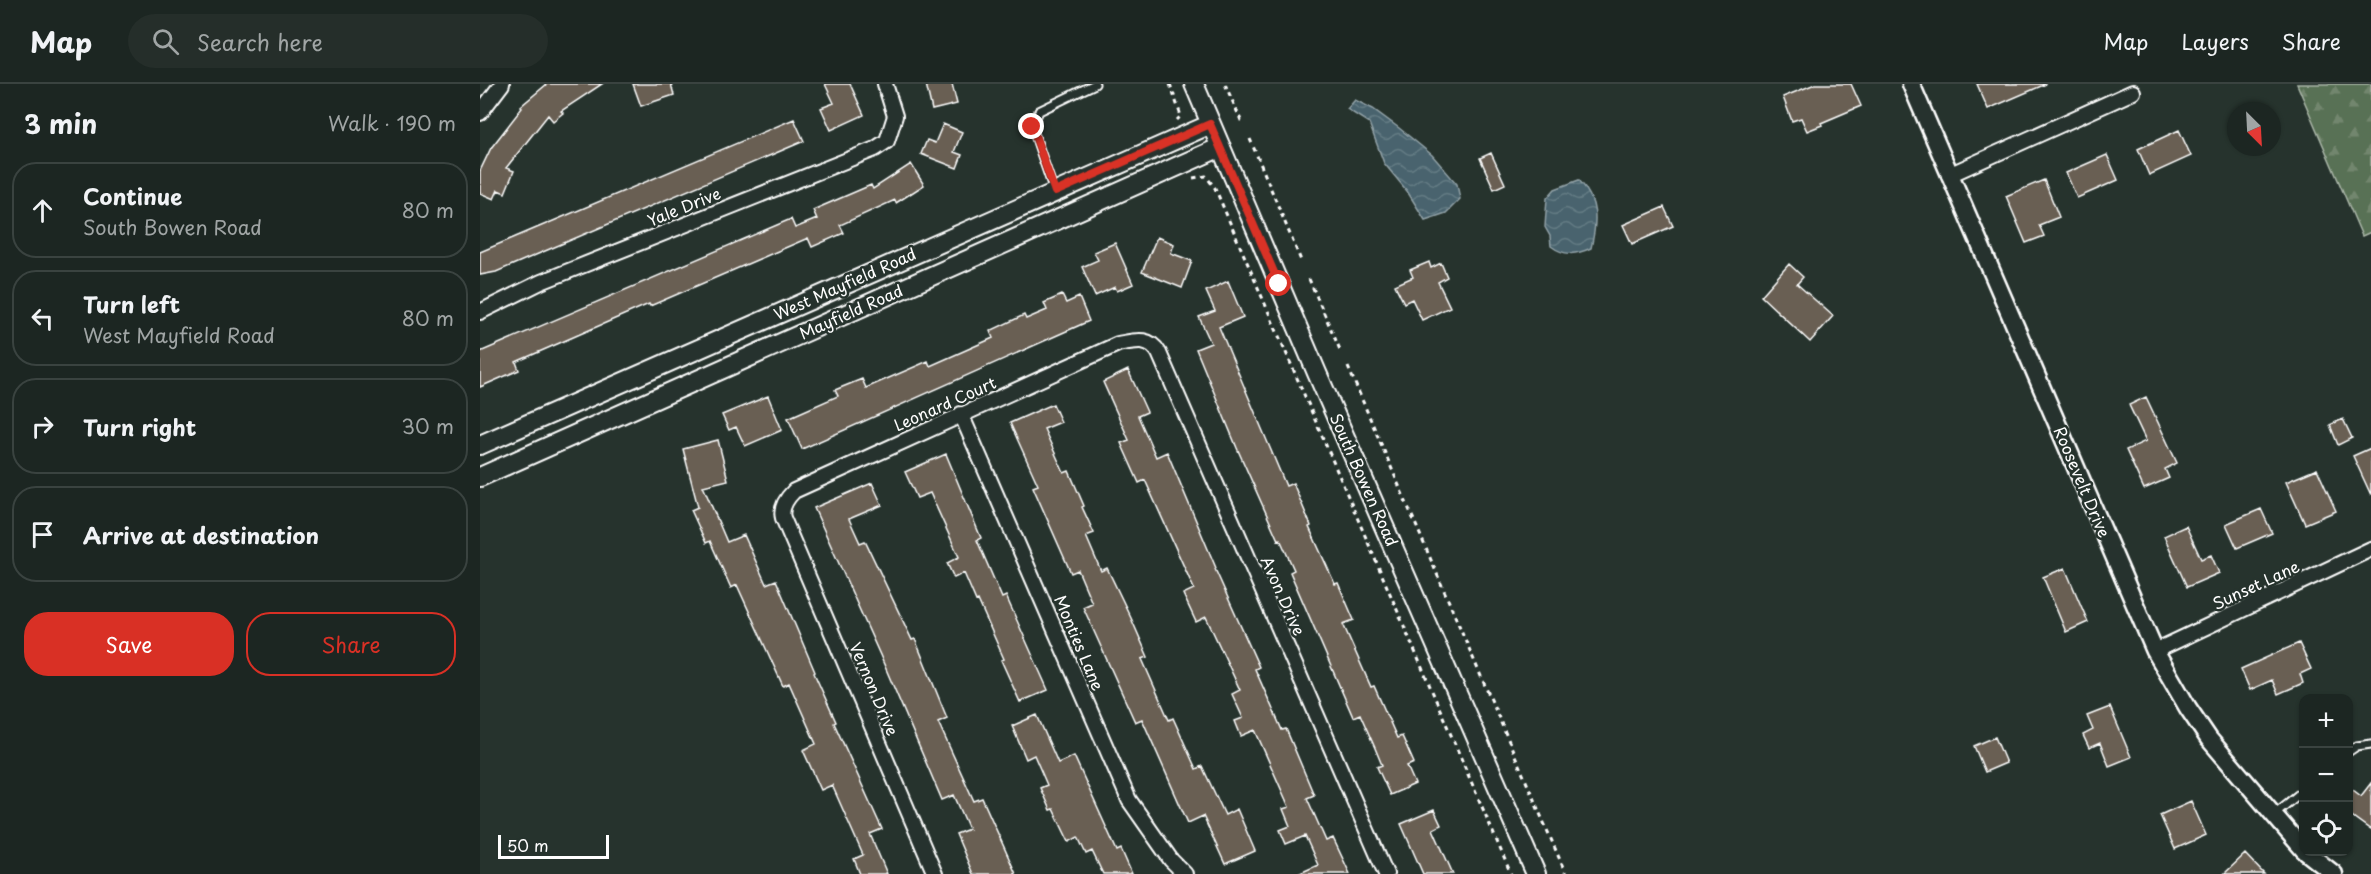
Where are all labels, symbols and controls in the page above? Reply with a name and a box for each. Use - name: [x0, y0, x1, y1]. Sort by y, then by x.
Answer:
- search box: [128, 14, 548, 68]
- text: Map: [30, 20, 92, 63]
- icon: search: [149, 25, 182, 58]
- text: Search here: [197, 25, 323, 58]
- text: Map: [2104, 25, 2148, 57]
- text: Layers: [2181, 25, 2249, 57]
- text: Share: [2282, 25, 2341, 57]
- north arrow: [2227, 102, 2281, 156]
- text: 3 min: [24, 104, 97, 143]
- text: Walk · 190 m: [328, 108, 456, 138]
- route end: [1018, 113, 1044, 139]
- text: Continue: [83, 179, 182, 212]
- street label: Yale Drive: [643, 180, 724, 232]
- icon: ahead: [26, 194, 59, 227]
- text: 80 m: [402, 195, 454, 225]
- text: South Bowen Road: [83, 212, 262, 242]
- street label: West Mayfield Road: [771, 244, 919, 324]
- route start: [1265, 270, 1291, 296]
- street label: Mayfield Road: [796, 281, 906, 343]
- text: Turn left: [83, 287, 180, 320]
- icon: left: [26, 302, 59, 335]
- text: 80 m: [402, 303, 454, 333]
- text: West Mayfield Road: [83, 320, 275, 350]
- street label: Leonard Court: [890, 370, 1000, 436]
- street label: South Bowen Road: [1325, 409, 1405, 550]
- icon: right: [26, 410, 59, 443]
- text: Turn right: [83, 410, 196, 443]
- text: 30 m: [401, 411, 454, 441]
- street label: Roosevelt Drive: [2049, 422, 2117, 541]
- icon: arrive: [26, 518, 59, 551]
- text: Arrive at destination: [83, 518, 319, 551]
- street label: Avon Drive: [1256, 552, 1312, 639]
- street label: Sunset Lane: [2208, 553, 2303, 615]
- street label: Monties Lane: [1049, 591, 1111, 694]
- button: Save: [24, 612, 234, 676]
- button: Share: [246, 612, 456, 676]
- street label: Vernon Drive: [844, 638, 905, 739]
- map controls: [2299, 694, 2353, 856]
- button: +: [2299, 694, 2353, 748]
- button: −: [2299, 748, 2353, 802]
- button: locate: [2299, 802, 2353, 856]
- scale bar: [498, 832, 609, 860]
- text: 50 m: [507, 833, 548, 857]

